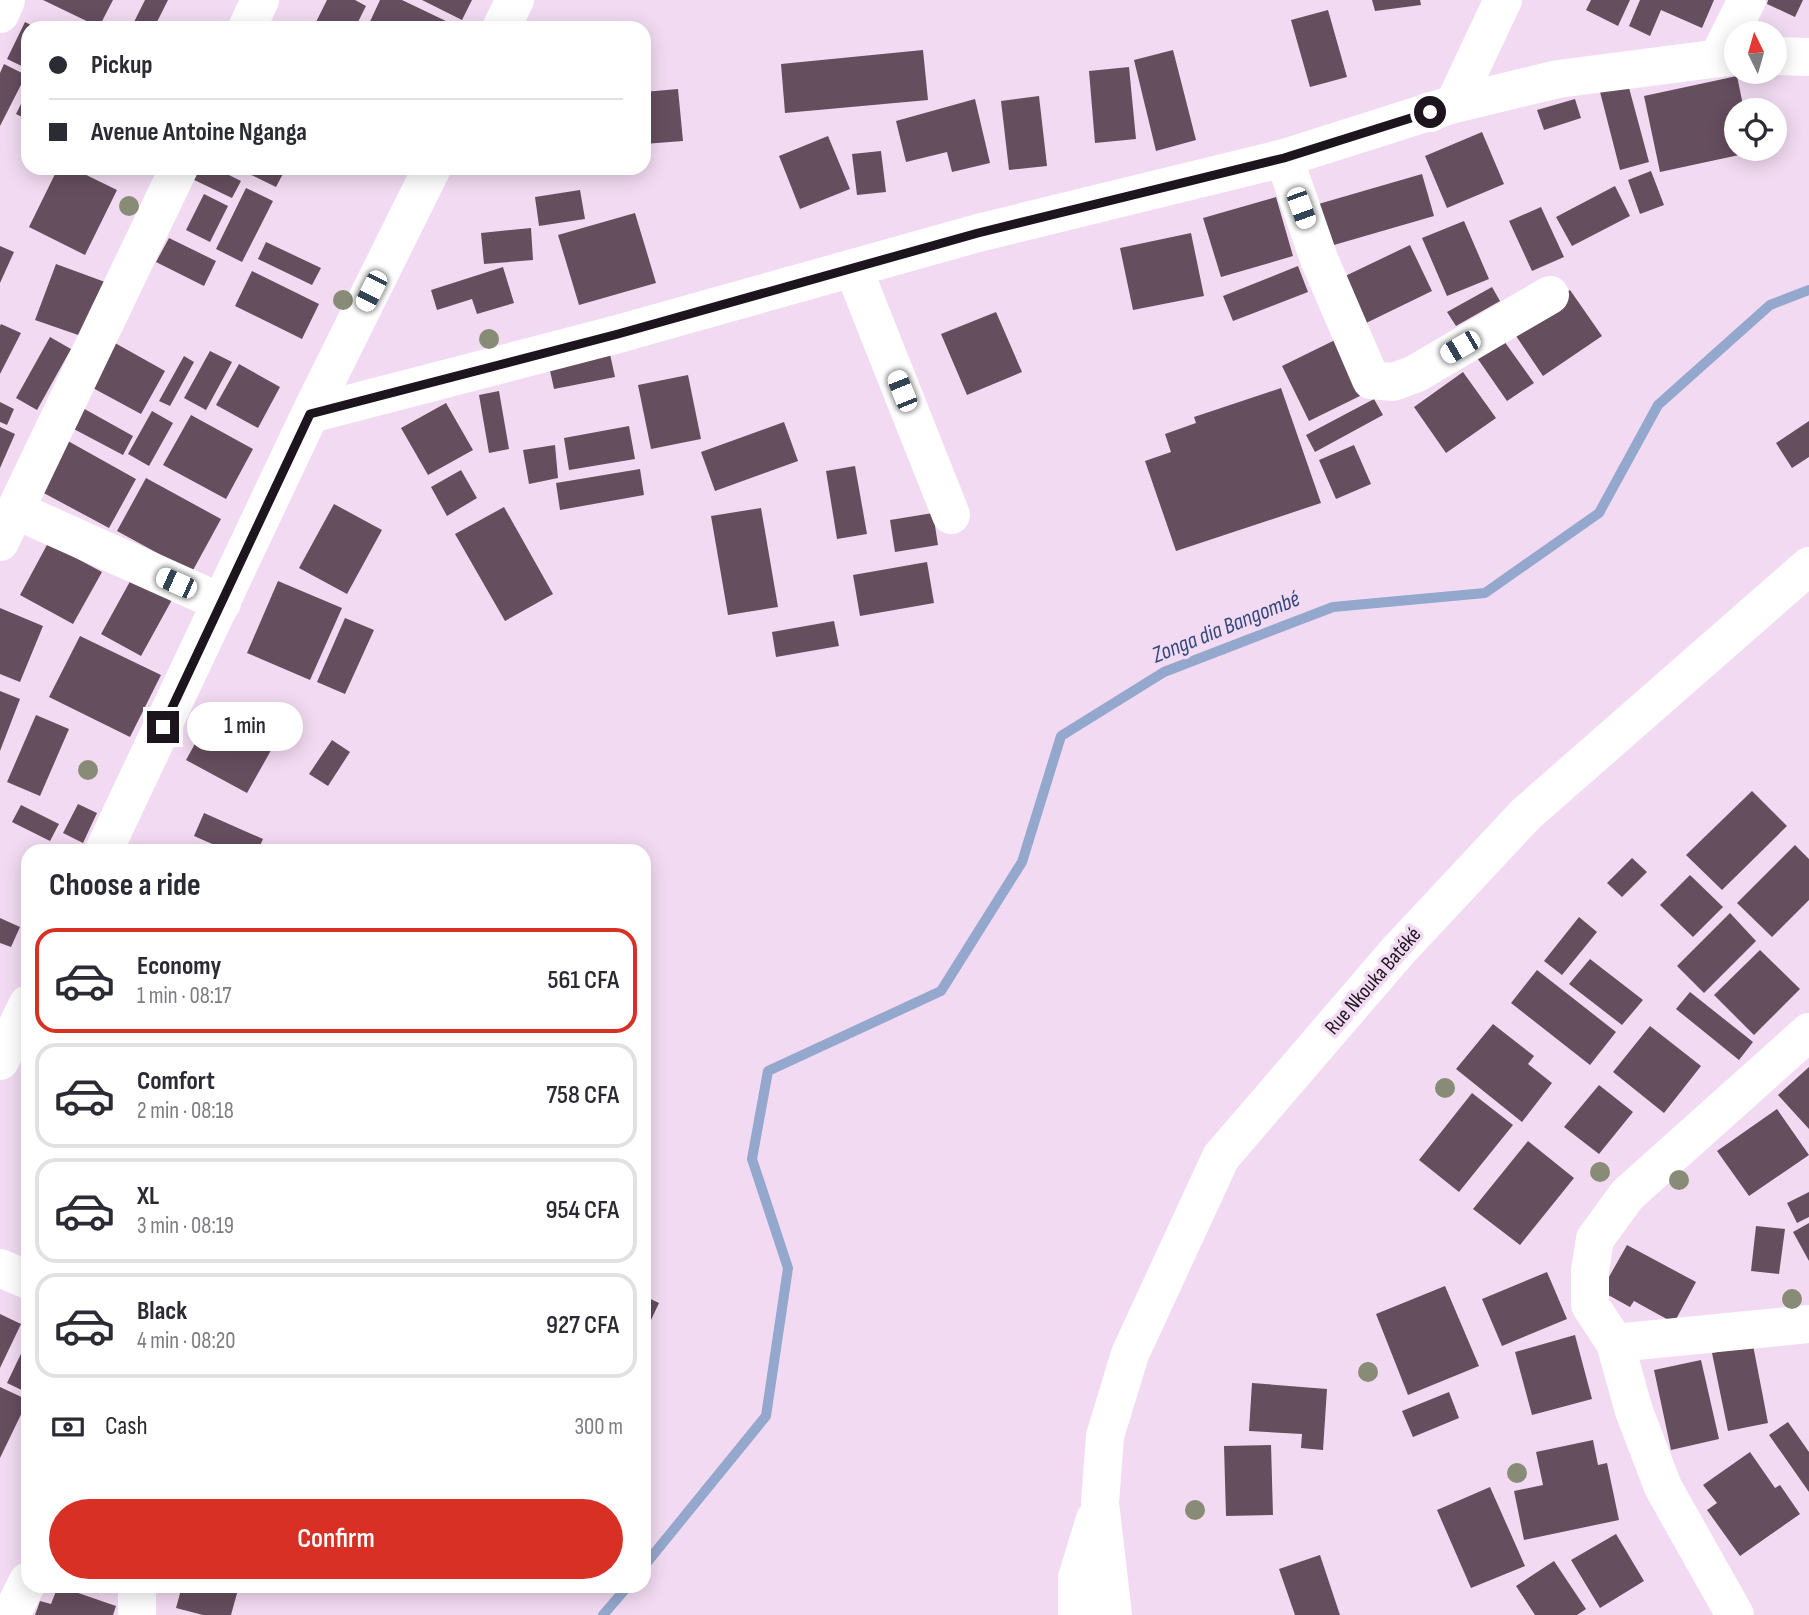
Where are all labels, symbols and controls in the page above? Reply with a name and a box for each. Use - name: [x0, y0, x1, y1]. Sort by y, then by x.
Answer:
- north arrow: [1724, 21, 1787, 84]
- map controls: [1724, 21, 1787, 161]
- text: Pickup: [91, 50, 153, 81]
- route start: [1414, 96, 1446, 128]
- button: locate: [1724, 98, 1787, 161]
- text: Avenue Antoine Nganga: [91, 117, 307, 148]
- car: [1284, 185, 1319, 231]
- car: [353, 268, 390, 314]
- car: [1437, 327, 1484, 367]
- car: [885, 368, 920, 414]
- car: [153, 565, 200, 601]
- water label: Zonga dia Bangombé: [1147, 585, 1304, 670]
- callout: 1 min: [188, 702, 303, 752]
- route end: [147, 711, 179, 743]
- text: 1 min: [224, 712, 266, 740]
- text: Choose a ride: [49, 866, 201, 905]
- street label: Rue Nkouka Batéké: [1320, 922, 1426, 1040]
- icon: car: [53, 949, 116, 1012]
- text: Economy: [137, 951, 221, 982]
- text: 561 CFA: [547, 965, 619, 996]
- text: 1 min · 08:17: [137, 982, 231, 1010]
- icon: car: [53, 1064, 116, 1127]
- text: Comfort: [137, 1066, 215, 1097]
- text: 758 CFA: [546, 1080, 619, 1111]
- text: 2 min · 08:18: [137, 1097, 234, 1125]
- icon: car: [53, 1179, 116, 1242]
- text: XL: [137, 1181, 159, 1212]
- text: 954 CFA: [545, 1195, 619, 1226]
- text: 3 min · 08:19: [137, 1212, 234, 1240]
- icon: car: [53, 1294, 116, 1357]
- text: Black: [137, 1296, 187, 1327]
- text: 927 CFA: [546, 1310, 619, 1341]
- text: 4 min · 08:20: [137, 1327, 235, 1355]
- icon: cash: [49, 1408, 87, 1446]
- text: Cash: [105, 1411, 148, 1442]
- text: 300 m: [574, 1413, 623, 1441]
- button: Confirm: [49, 1499, 623, 1579]

